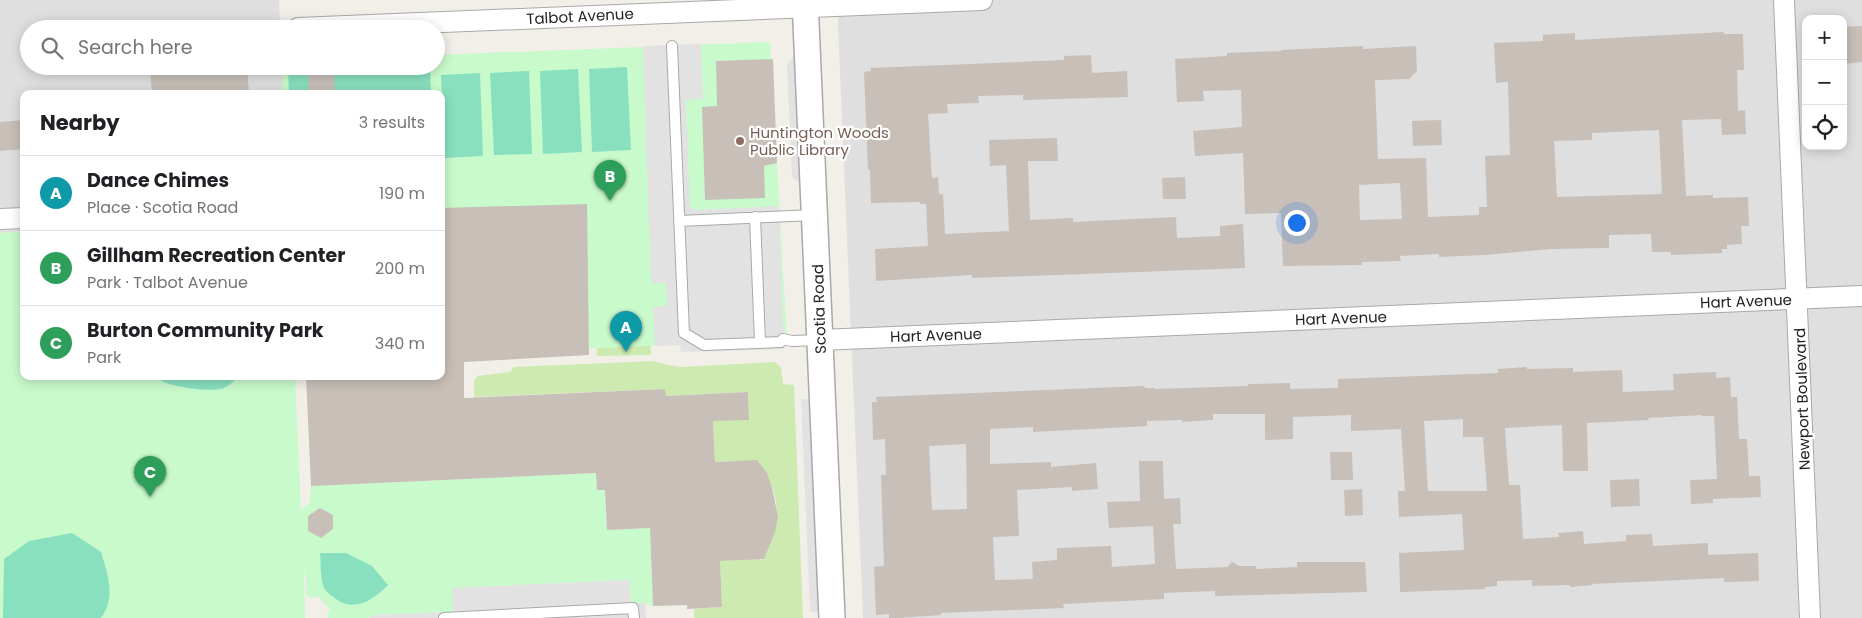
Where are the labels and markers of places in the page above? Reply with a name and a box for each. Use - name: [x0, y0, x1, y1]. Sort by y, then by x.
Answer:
- place label: Huntington Woods Public Library: [750, 122, 889, 160]
- marker: Huntington Woods Public Library: [734, 135, 746, 147]
- pin: B: [594, 160, 626, 201]
- pin: A: [610, 311, 642, 352]
- pin: C: [134, 456, 166, 497]

